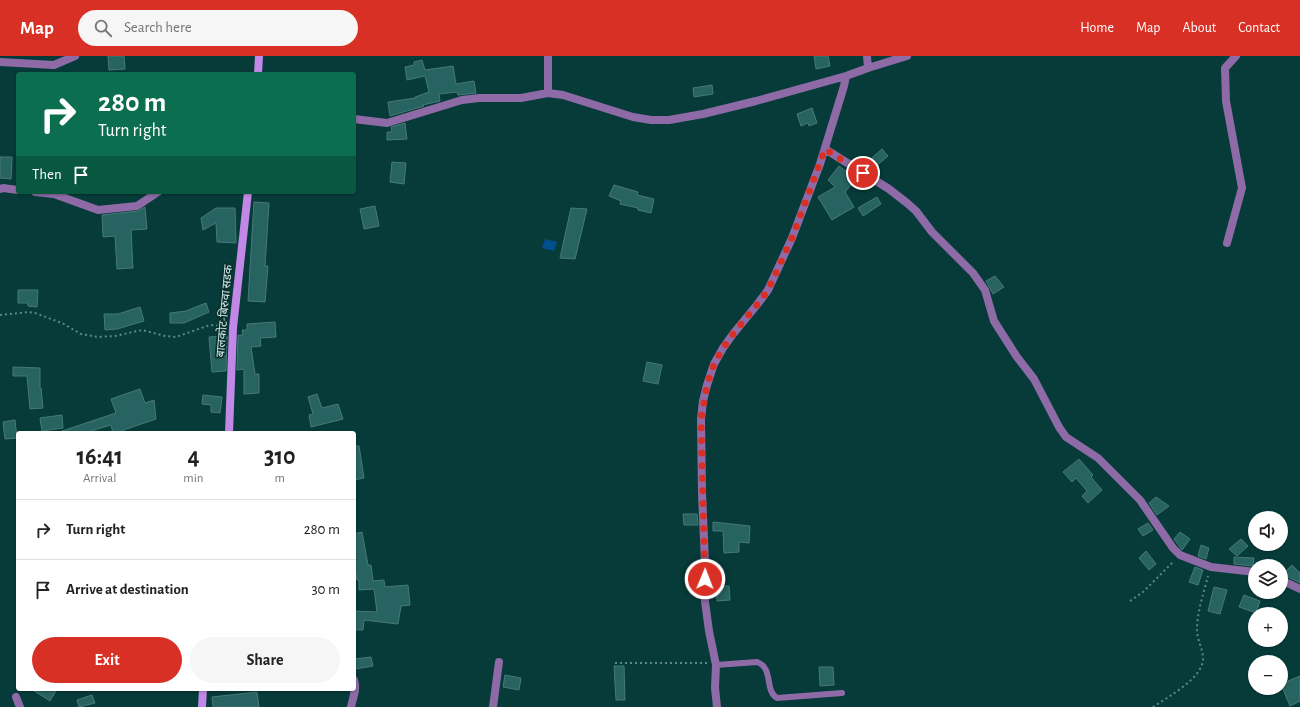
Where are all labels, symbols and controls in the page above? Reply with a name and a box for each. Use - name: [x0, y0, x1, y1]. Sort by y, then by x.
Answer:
- search box: [78, 10, 358, 46]
- icon: search: [92, 17, 114, 39]
- text: Map: [20, 19, 54, 38]
- text: Search here: [124, 20, 192, 35]
- text: Home: [1080, 21, 1114, 35]
- text: Map: [1136, 21, 1160, 35]
- text: About: [1182, 21, 1216, 35]
- text: Contact: [1238, 21, 1280, 35]
- icon: right: [32, 88, 84, 140]
- text: 280 m: [98, 89, 166, 117]
- text: Turn right: [98, 122, 167, 140]
- pin: [846, 156, 880, 190]
- icon: arrive: [852, 162, 874, 184]
- icon: arrive: [70, 164, 92, 186]
- text: Then: [32, 167, 62, 182]
- street label: बालकोट-बिरुवा सडक: [212, 263, 234, 358]
- text: 16:41: [76, 445, 123, 469]
- text: 4: [187, 445, 200, 469]
- text: 310: [264, 445, 296, 469]
- text: Arrival: [83, 472, 116, 485]
- text: min: [183, 472, 204, 485]
- text: m: [275, 472, 285, 485]
- map controls: [1248, 511, 1288, 695]
- button: sound: [1248, 511, 1288, 551]
- icon: right: [32, 519, 54, 541]
- text: Turn right: [66, 522, 125, 537]
- text: 280 m: [304, 522, 340, 537]
- position arrow: [684, 558, 726, 600]
- button: layers: [1248, 559, 1288, 599]
- icon: arrive: [32, 579, 54, 601]
- text: Arrive at destination: [66, 582, 189, 597]
- text: 30 m: [311, 582, 340, 597]
- button: +: [1248, 607, 1288, 647]
- button: Exit: [32, 637, 182, 683]
- button: Share: [190, 637, 340, 683]
- button: −: [1248, 655, 1288, 695]

